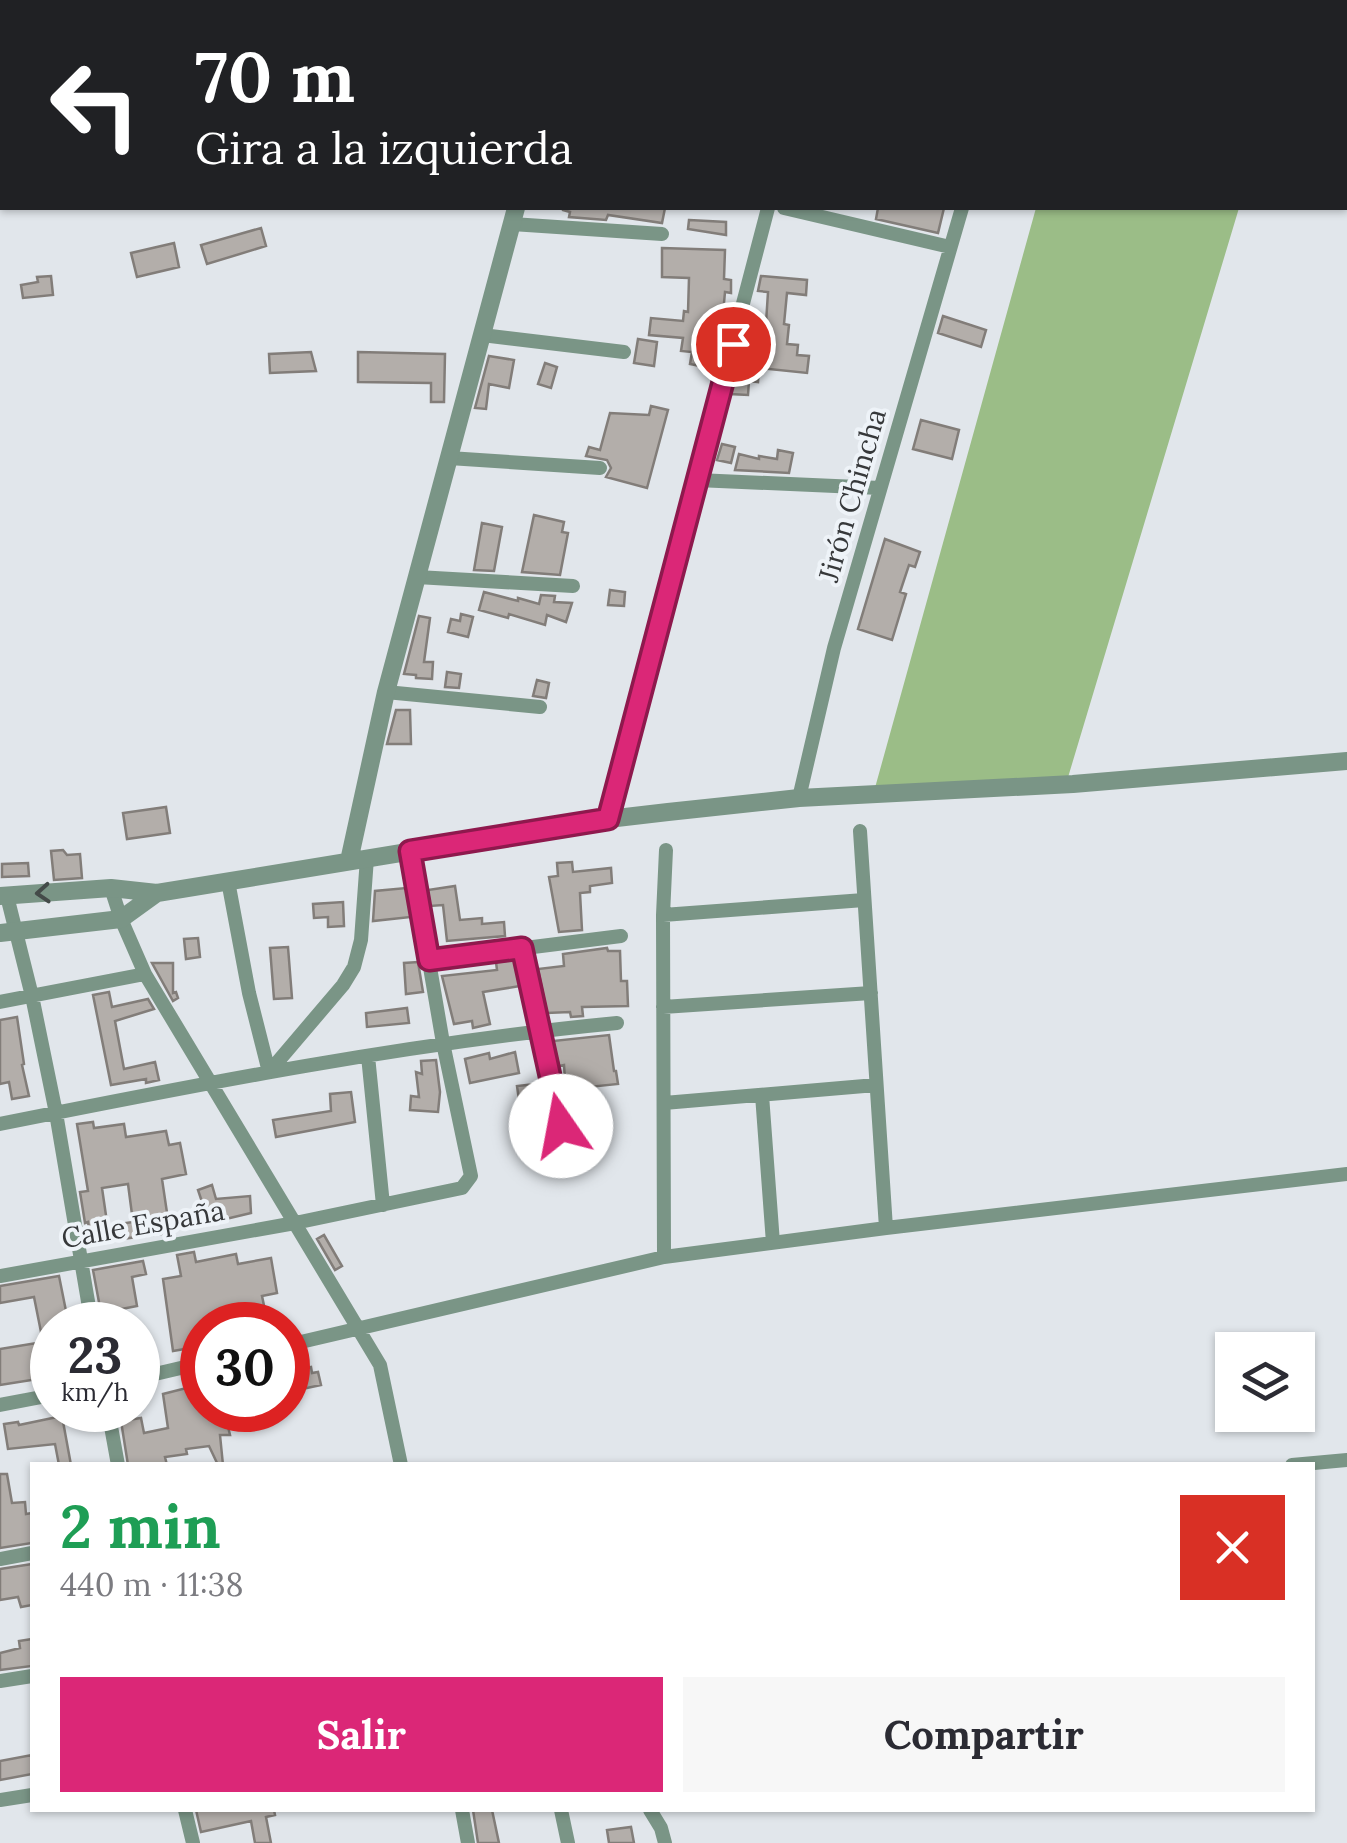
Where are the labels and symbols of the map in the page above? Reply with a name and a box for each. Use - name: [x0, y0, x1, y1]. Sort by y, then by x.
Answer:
- pin: [691, 302, 776, 387]
- street label: Jirón Chincha: [810, 404, 894, 587]
- one-way arrow: [35, 882, 51, 903]
- position arrow: [509, 1074, 613, 1178]
- street label: Calle España: [59, 1192, 227, 1256]
- speed limit sign: 30: [180, 1302, 310, 1432]

